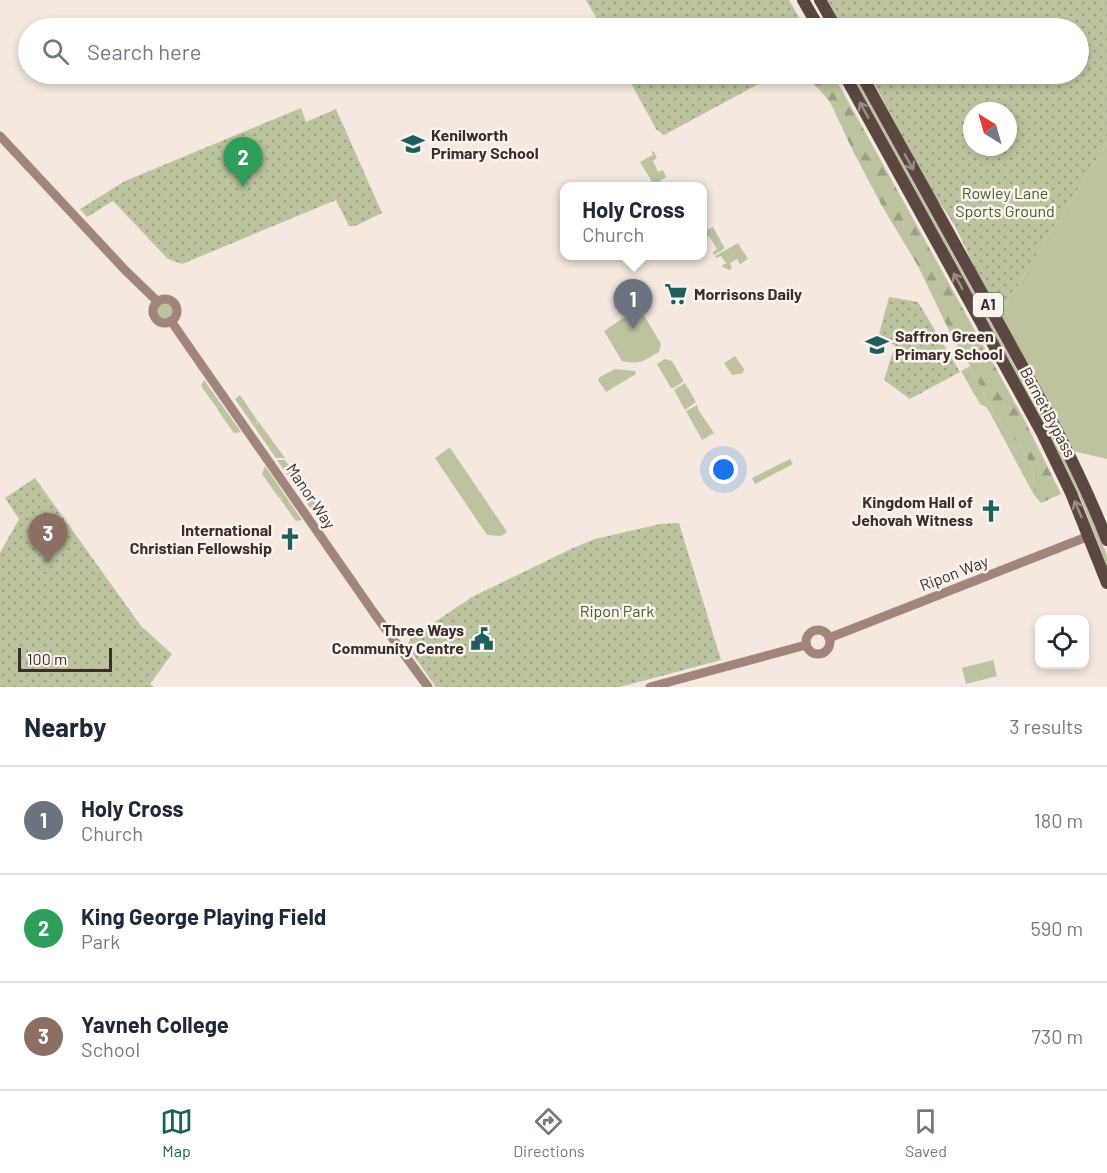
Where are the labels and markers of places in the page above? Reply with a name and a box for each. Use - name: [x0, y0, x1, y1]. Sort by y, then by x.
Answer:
- place label: Kenilworth Primary School: [431, 125, 539, 162]
- school or university icon: Kenilworth Primary School: [400, 131, 426, 157]
- pin: 2: [224, 138, 262, 187]
- pin: 1: [614, 280, 652, 329]
- supermarket icon: Morrisons Daily: [663, 281, 689, 307]
- place label: Morrisons Daily: [694, 284, 802, 303]
- place label: Saffron Green Primary School: [895, 326, 1003, 363]
- school or university icon: Saffron Green Primary School: [864, 332, 890, 358]
- place label: Kingdom Hall of Jehovah Witness: [852, 492, 973, 529]
- church icon: Kingdom Hall of Jehovah Witness: [978, 498, 1004, 524]
- pin: 3: [28, 514, 68, 563]
- place label: International Christian Fellowship: [130, 520, 272, 557]
- church icon: International Christian Fellowship: [277, 526, 303, 552]
- place label: Three Ways Community Centre: [332, 620, 464, 657]
- public building icon: Three Ways Community Centre: [469, 626, 495, 652]

